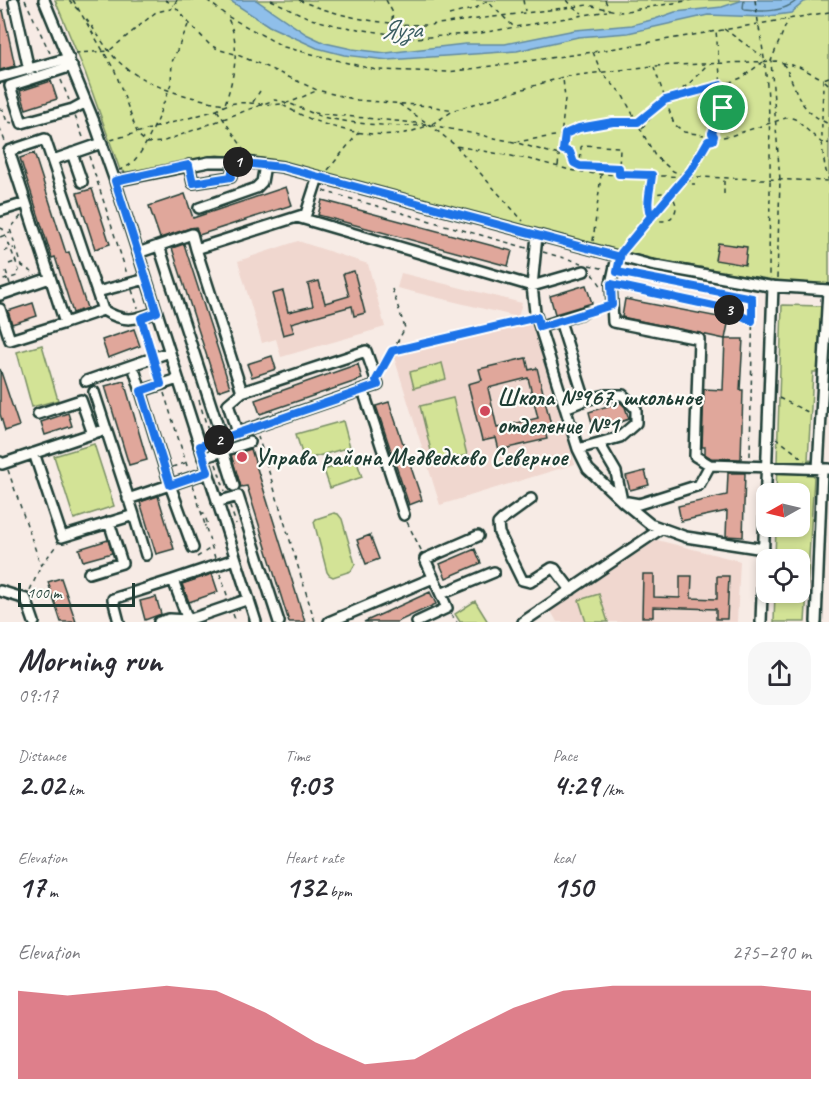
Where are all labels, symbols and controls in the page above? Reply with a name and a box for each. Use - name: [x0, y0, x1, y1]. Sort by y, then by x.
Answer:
- water label: Яуза: [380, 13, 424, 46]
- pin: [697, 82, 748, 133]
- icon: arrive: [706, 91, 739, 124]
- pin: 1: [223, 147, 253, 177]
- text: 1: [234, 152, 242, 172]
- pin: 3: [714, 295, 744, 325]
- text: 3: [725, 300, 733, 320]
- place label: Школа №967, школьное отделение №1: [497, 382, 703, 440]
- marker: Школа №967, школьное отделение №1: [478, 404, 492, 418]
- pin: 2: [204, 425, 234, 455]
- text: 2: [215, 430, 223, 450]
- place label: Управа района Медведково Северное: [254, 442, 569, 472]
- marker: Управа района Медведково Северное: [235, 450, 249, 464]
- north arrow: [756, 483, 810, 537]
- map controls: [756, 483, 810, 603]
- button: locate: [756, 549, 810, 603]
- scale bar: [18, 580, 135, 608]
- text: 100 m: [27, 583, 61, 603]
- text: Morning run: [18, 639, 162, 681]
- button: share: [748, 642, 811, 705]
- text: 09:17: [18, 683, 58, 708]
- text: Distance: [18, 746, 66, 766]
- text: Time: [285, 746, 310, 766]
- text: Pace: [553, 746, 577, 766]
- text: 2.02: [18, 766, 64, 804]
- text: 9:03: [285, 766, 331, 804]
- text: 4:29: [553, 766, 599, 804]
- text: km: [64, 780, 84, 800]
- text: /km: [599, 780, 624, 800]
- text: Elevation: [18, 848, 67, 868]
- text: Heart rate: [285, 848, 344, 868]
- text: kcal: [553, 848, 574, 868]
- text: 17: [18, 868, 45, 906]
- text: 132: [285, 868, 326, 906]
- text: 150: [553, 868, 593, 906]
- text: m: [45, 882, 58, 902]
- text: bpm: [326, 882, 352, 902]
- text: Elevation: [18, 940, 80, 965]
- text: 275–290 m: [732, 940, 811, 965]

